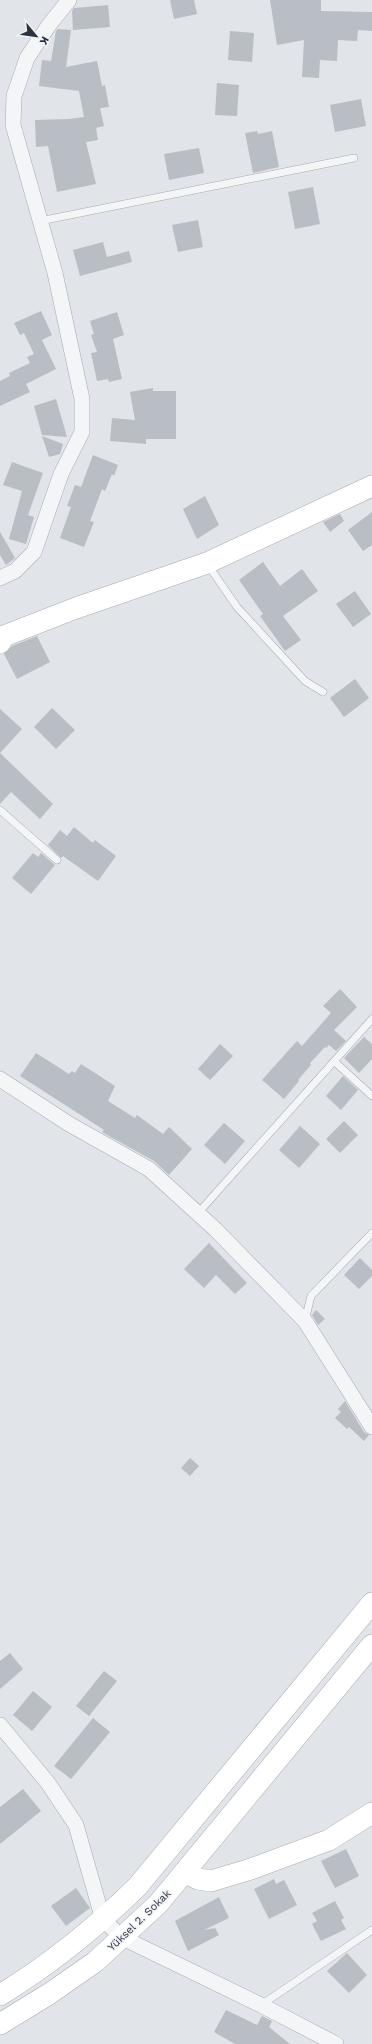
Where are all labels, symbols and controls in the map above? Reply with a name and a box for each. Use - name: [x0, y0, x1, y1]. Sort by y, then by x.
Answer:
- north arrow: [16, 16, 56, 56]
- text: K: [37, 34, 52, 47]
- street label: Yüksel 2. Sokak: [105, 1887, 174, 1954]

